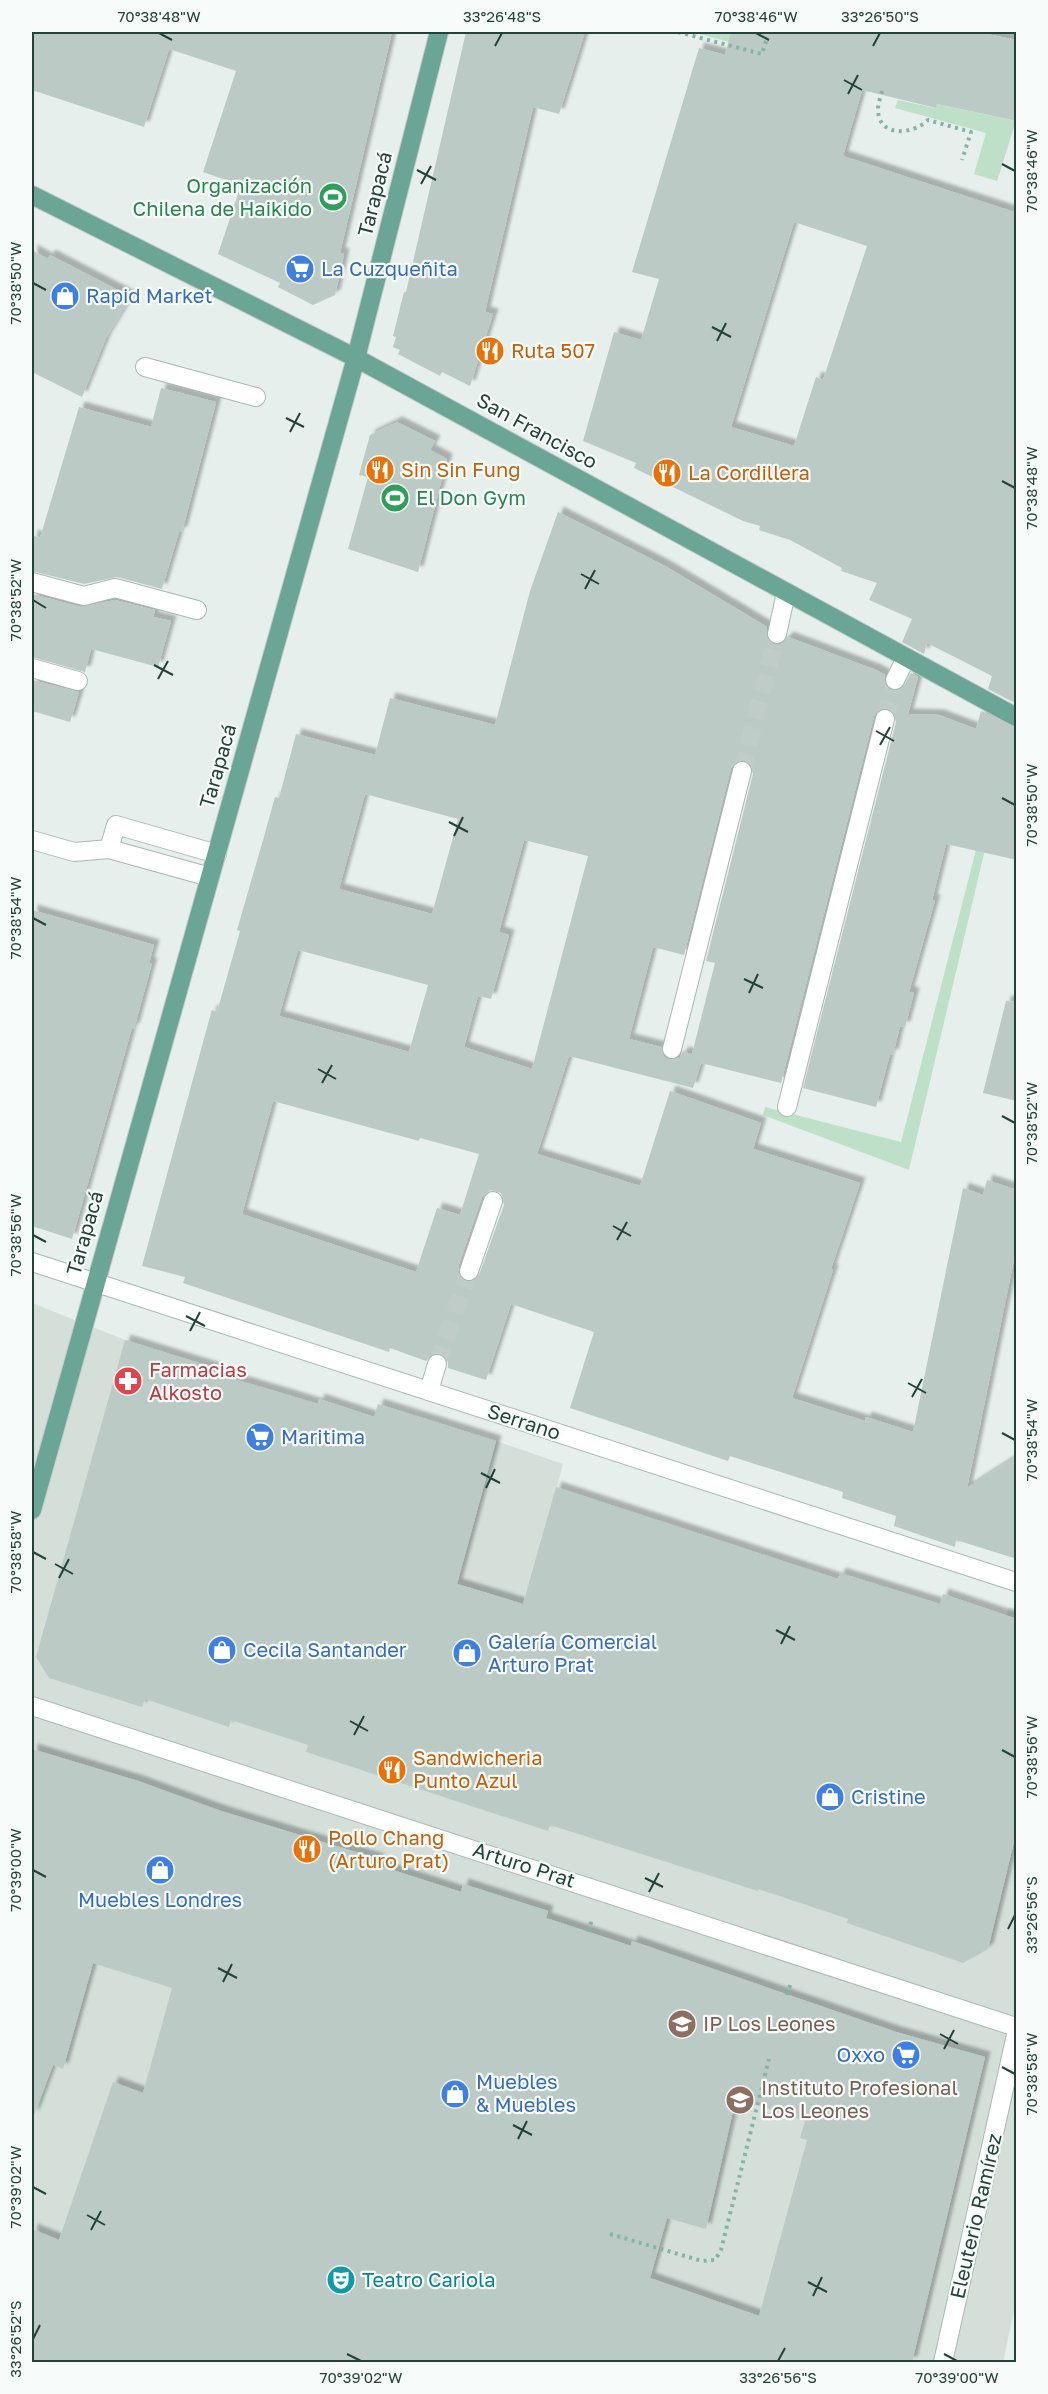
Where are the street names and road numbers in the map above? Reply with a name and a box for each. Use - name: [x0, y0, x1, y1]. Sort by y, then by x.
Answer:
- street label: Tarapacá: [352, 149, 396, 239]
- street label: San Francisco: [473, 387, 602, 473]
- street label: Tarapacá: [194, 721, 241, 811]
- street label: Tarapacá: [61, 1188, 108, 1278]
- street label: Serrano: [485, 1398, 564, 1444]
- street label: Arturo Prat: [470, 1836, 578, 1892]
- street label: Eleuterio Ramírez: [944, 2131, 1006, 2301]

